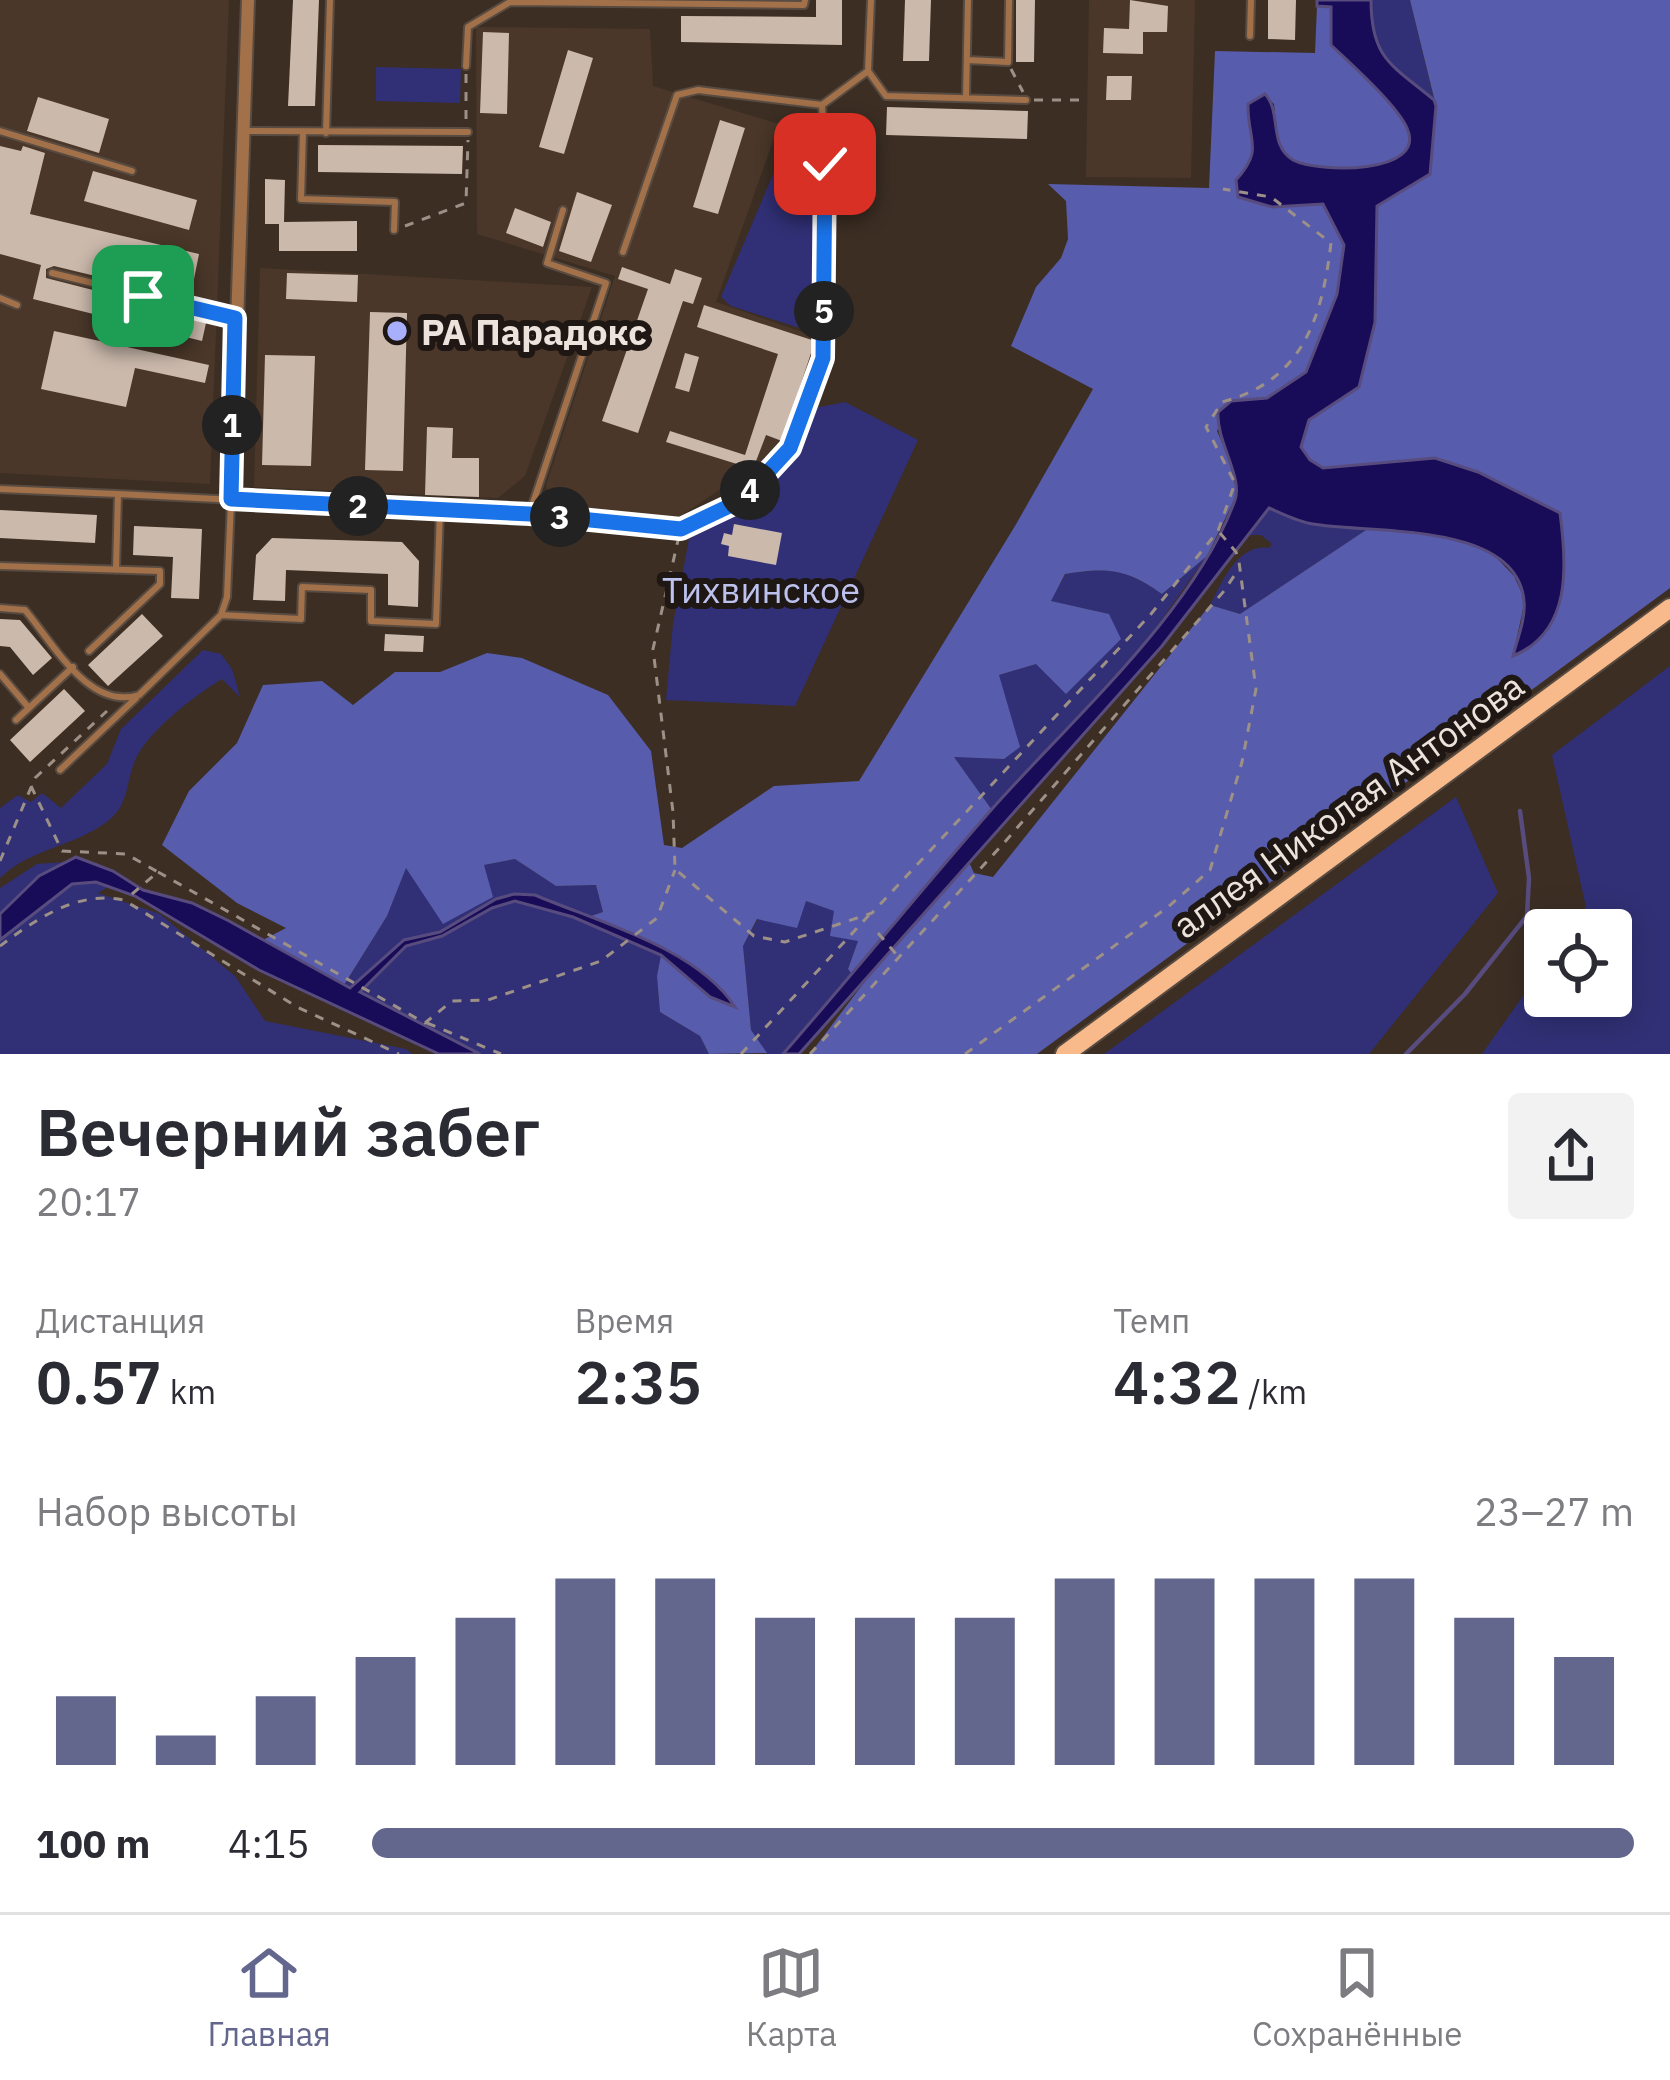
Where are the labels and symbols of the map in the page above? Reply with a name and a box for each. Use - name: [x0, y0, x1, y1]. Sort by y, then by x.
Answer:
- pin: [774, 113, 876, 215]
- pin: [92, 245, 194, 347]
- pin: 5: [794, 281, 854, 341]
- place label: РА Парадокс: [421, 308, 647, 355]
- marker: РА Парадокс: [384, 318, 410, 344]
- pin: 1: [202, 395, 262, 455]
- pin: 4: [720, 460, 780, 520]
- pin: 2: [328, 476, 388, 536]
- pin: 3: [530, 487, 590, 547]
- park label: Тихвинское: [662, 566, 860, 613]
- street label: аллея Николая Антонова: [1163, 662, 1533, 948]

